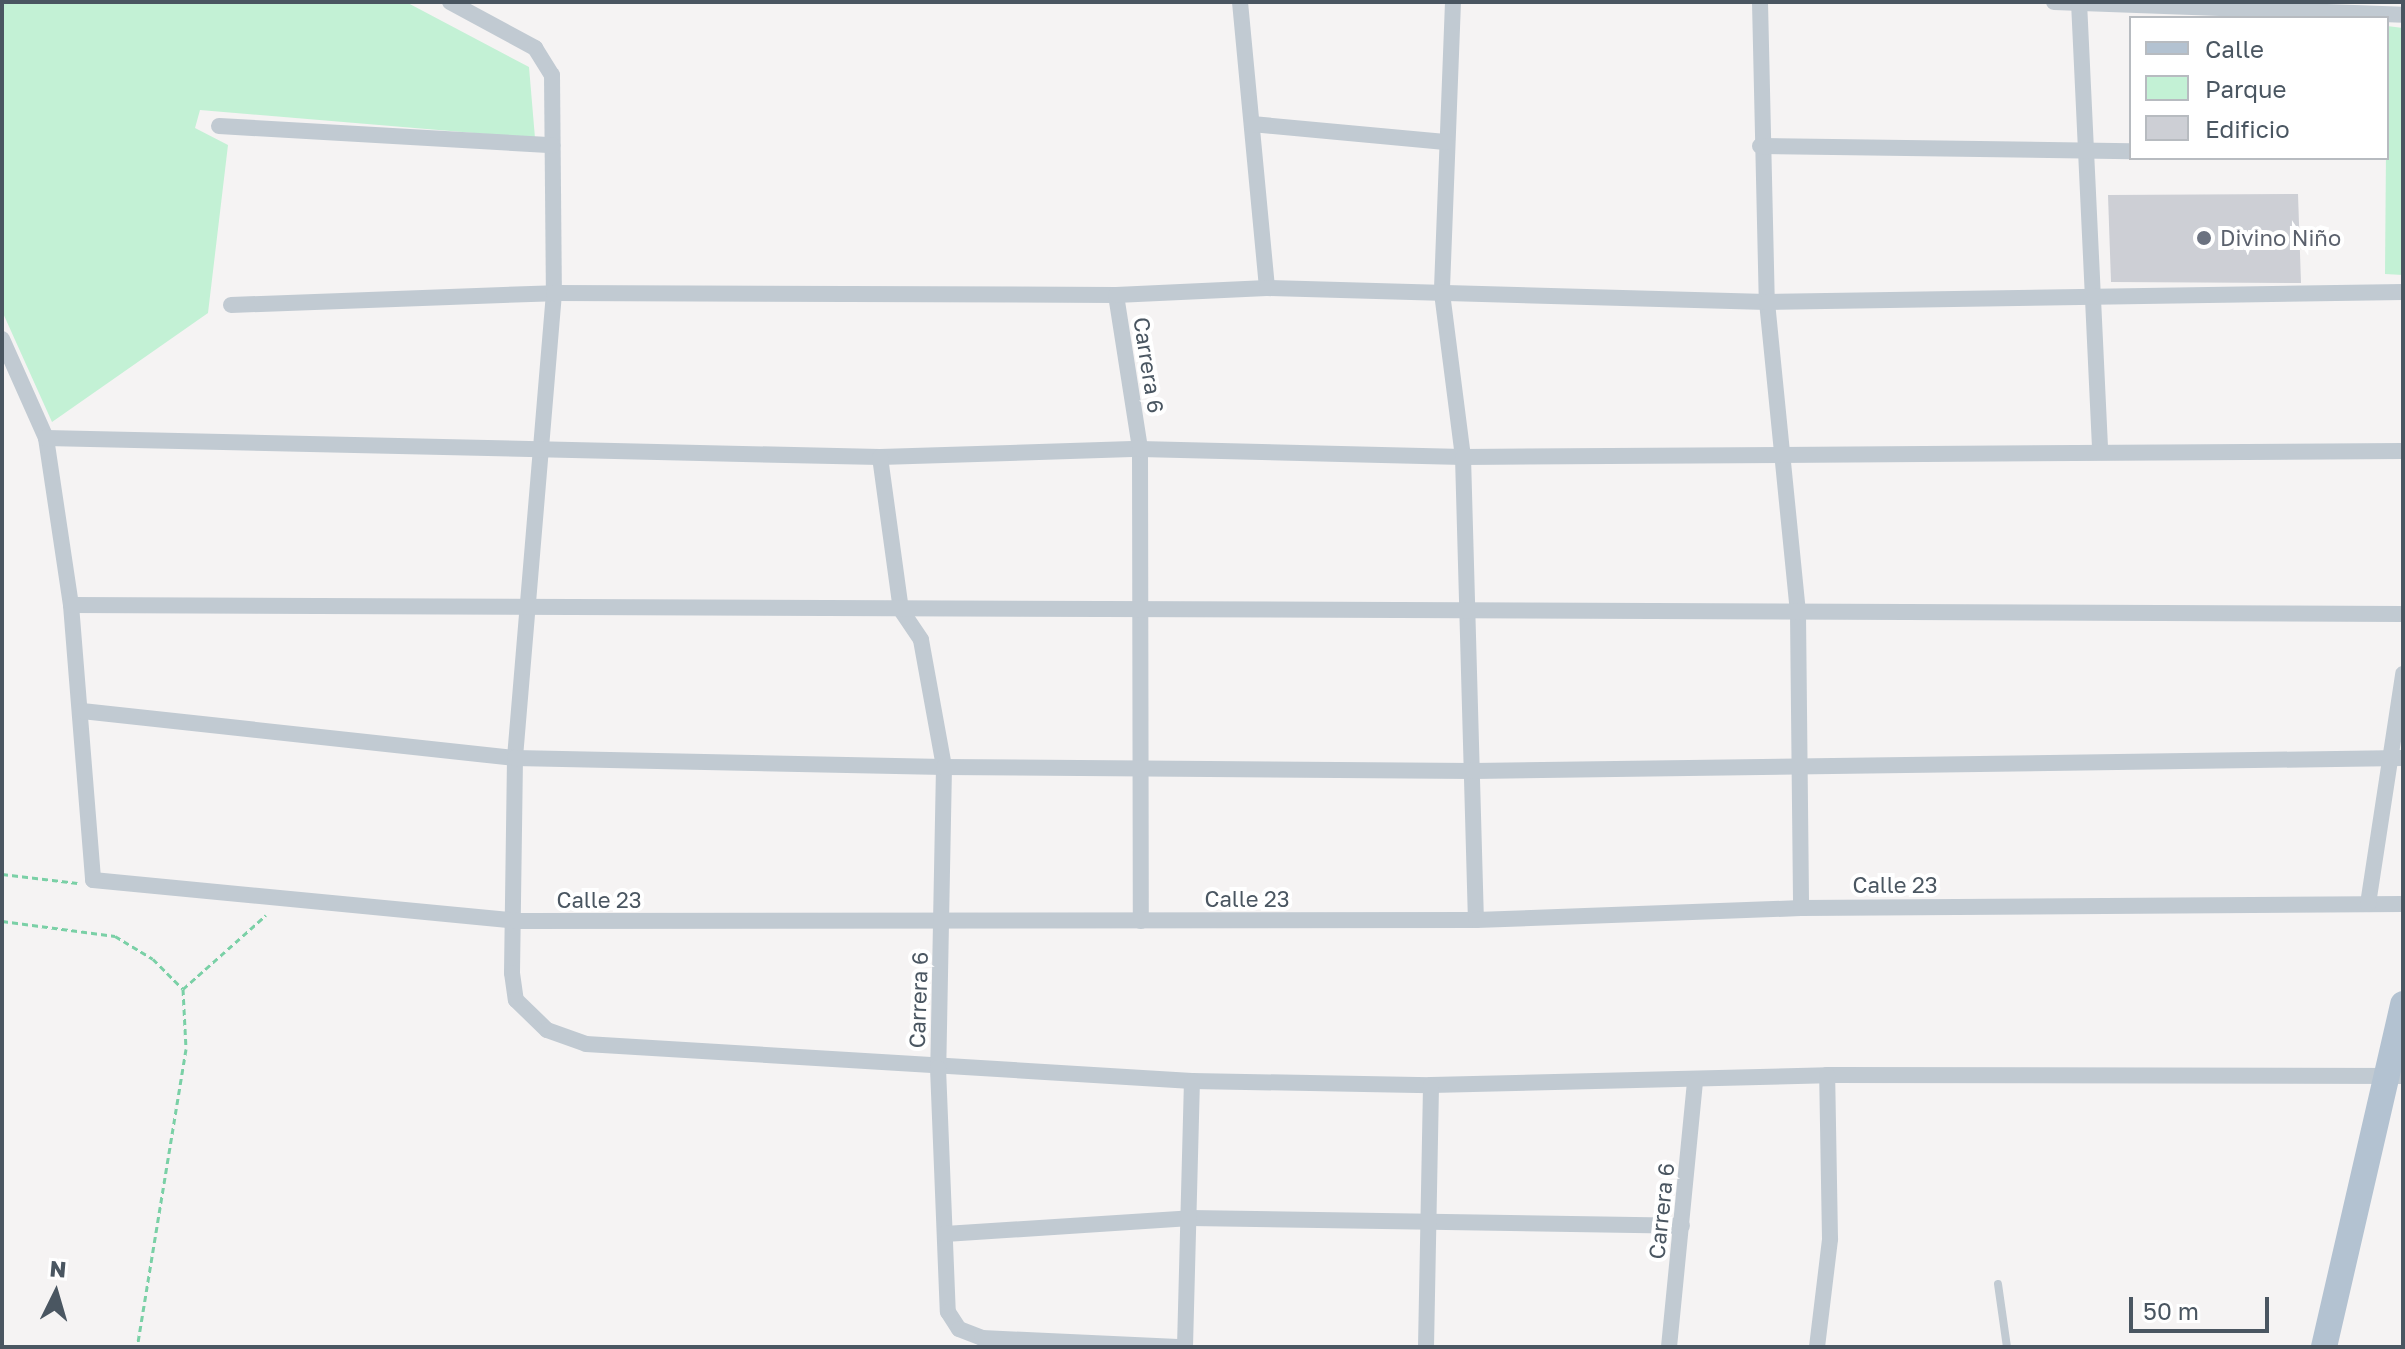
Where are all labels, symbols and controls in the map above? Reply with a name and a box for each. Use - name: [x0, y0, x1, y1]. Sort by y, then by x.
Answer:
- legend: [2129, 16, 2389, 160]
- text: Calle: [2205, 34, 2264, 63]
- text: Parque: [2205, 74, 2286, 103]
- text: Edificio: [2205, 114, 2290, 143]
- place label: Divino Niño: [2220, 225, 2341, 251]
- marker: Divino Niño: [2195, 229, 2213, 247]
- street label: Carrera 6: [1128, 315, 1170, 415]
- street label: Calle 23: [1852, 872, 1938, 898]
- street label: Calle 23: [1204, 886, 1290, 912]
- street label: Calle 23: [556, 887, 642, 913]
- street label: Carrera 6: [903, 951, 933, 1049]
- street label: Carrera 6: [1643, 1162, 1679, 1260]
- north arrow: [16, 1253, 96, 1333]
- text: N: [49, 1254, 68, 1283]
- scale bar: [2133, 1281, 2273, 1331]
- text: 50 m: [2143, 1296, 2199, 1325]

